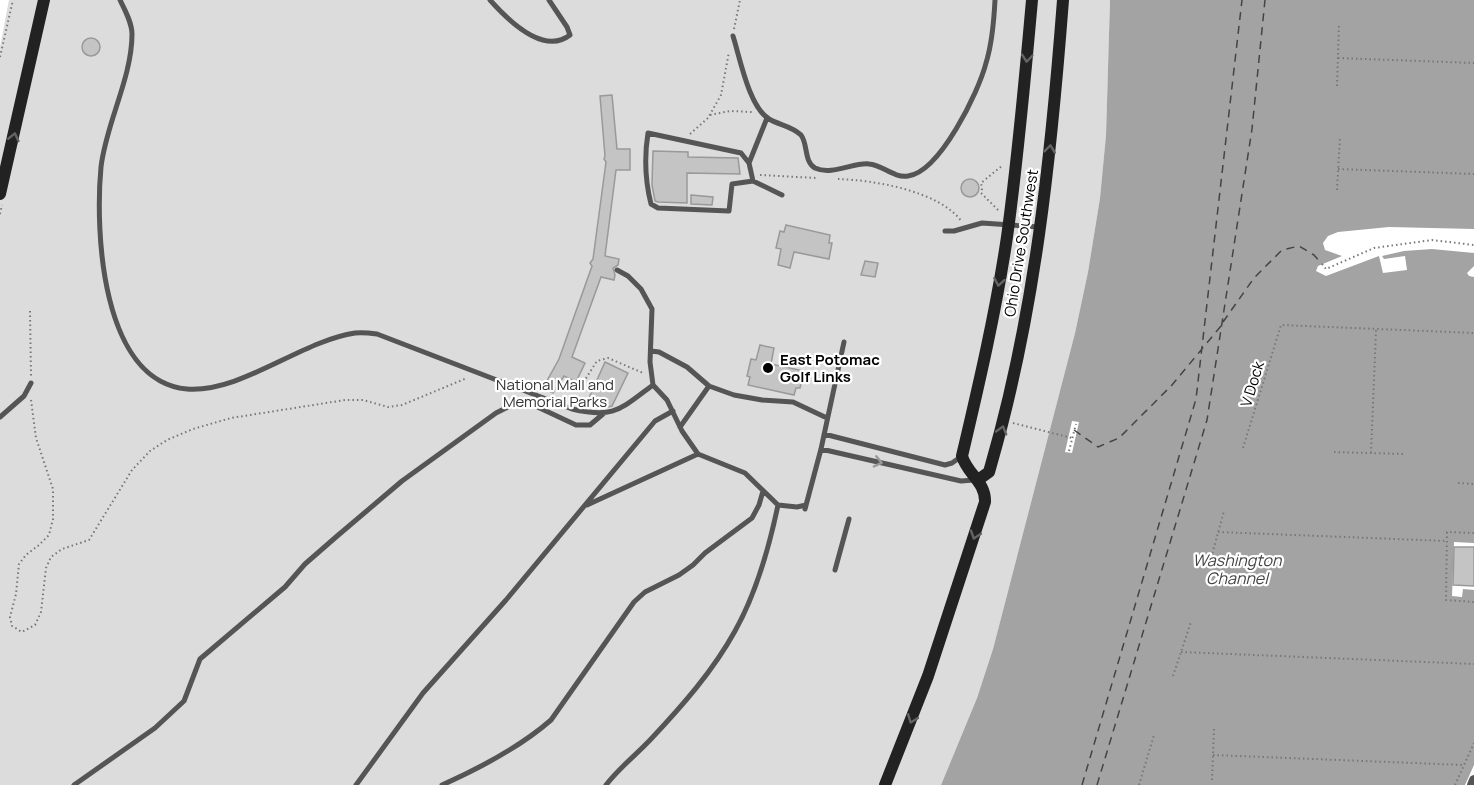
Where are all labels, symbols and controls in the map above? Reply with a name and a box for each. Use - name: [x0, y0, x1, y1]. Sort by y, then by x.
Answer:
- one-way arrow: [1021, 54, 1034, 63]
- one-way arrow: [6, 132, 19, 142]
- one-way arrow: [1044, 144, 1056, 153]
- street label: Ohio Drive Southwest: [999, 168, 1043, 318]
- one-way arrow: [993, 277, 1005, 286]
- place label: East Potomac Golf Links: [780, 349, 880, 387]
- street label: V Dock: [1235, 358, 1269, 409]
- marker: East Potomac Golf Links: [761, 361, 775, 375]
- park label: National Mall and Memorial Parks: [496, 374, 614, 412]
- one-way arrow: [994, 425, 1007, 435]
- one-way arrow: [873, 454, 883, 467]
- one-way arrow: [970, 529, 982, 540]
- water label: Washington Channel: [1193, 549, 1282, 589]
- one-way arrow: [907, 713, 919, 724]

